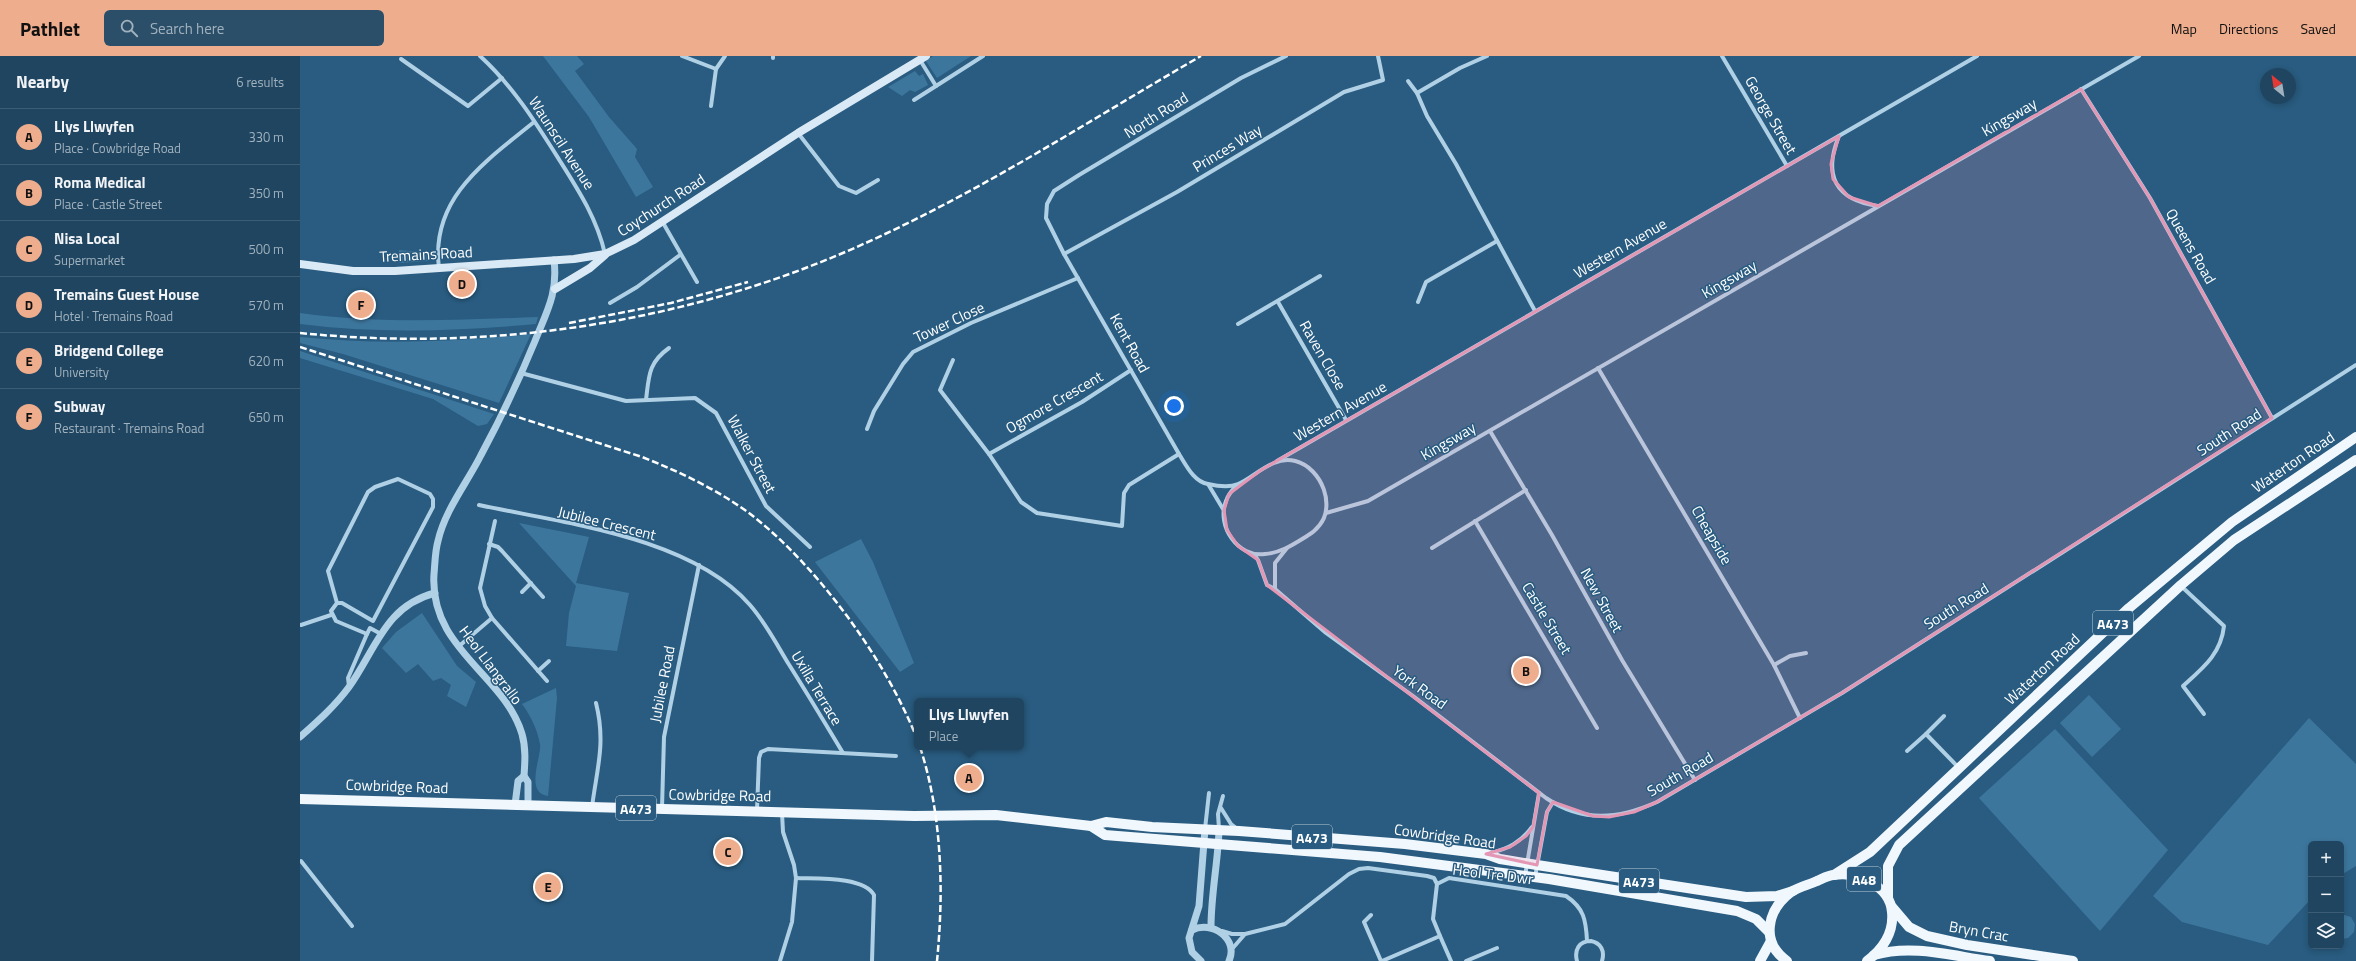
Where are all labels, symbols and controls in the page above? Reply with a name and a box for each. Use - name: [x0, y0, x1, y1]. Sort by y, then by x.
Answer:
- search box: [104, 10, 384, 46]
- text: Pathlet: [20, 14, 80, 43]
- icon: search: [118, 17, 140, 39]
- text: Search here: [150, 17, 224, 40]
- text: Map: [2171, 18, 2197, 39]
- text: Directions: [2219, 18, 2278, 39]
- text: Saved: [2300, 18, 2336, 39]
- north arrow: [2260, 68, 2296, 104]
- text: Nearby: [16, 69, 69, 95]
- text: 6 results: [236, 72, 284, 92]
- street label: George Street: [1739, 72, 1803, 159]
- street label: North Road: [1119, 86, 1193, 144]
- street label: Waunscil Avenue: [523, 92, 601, 194]
- street label: Kingsway: [1977, 92, 2041, 142]
- text: Llys Llwyfen: [54, 115, 134, 138]
- street label: Princes Way: [1188, 118, 1266, 178]
- text: A: [25, 127, 33, 147]
- text: 330 m: [248, 127, 284, 147]
- text: Place · Cowbridge Road: [54, 138, 181, 158]
- street label: Coychurch Road: [612, 168, 710, 242]
- text: Roma Medical: [54, 171, 146, 194]
- text: B: [25, 183, 33, 203]
- text: 350 m: [248, 183, 284, 203]
- text: Place · Castle Street: [54, 194, 162, 214]
- street label: Queens Road: [2160, 204, 2222, 288]
- street label: Western Avenue: [1569, 212, 1671, 284]
- text: Nisa Local: [54, 227, 120, 250]
- text: C: [25, 239, 33, 259]
- text: 500 m: [248, 239, 284, 259]
- street label: Tremains Road: [379, 240, 473, 268]
- text: Supermarket: [54, 250, 125, 270]
- street label: Kingsway: [1697, 254, 1761, 304]
- pin: D: [449, 269, 475, 299]
- text: Tremains Guest House: [54, 283, 199, 306]
- pin: F: [348, 290, 374, 320]
- text: D: [25, 295, 33, 315]
- text: 570 m: [248, 295, 284, 315]
- street label: Tower Close: [910, 296, 988, 348]
- text: Hotel · Tremains Road: [54, 306, 173, 326]
- street label: Kent Road: [1104, 309, 1156, 377]
- street label: Raven Close: [1294, 316, 1352, 394]
- text: Bridgend College: [54, 339, 164, 362]
- text: E: [25, 351, 33, 371]
- text: 620 m: [248, 351, 284, 371]
- text: University: [54, 362, 109, 382]
- street label: Ogmore Crescent: [1001, 364, 1108, 439]
- street label: Western Avenue: [1289, 375, 1391, 447]
- text: Subway: [54, 395, 105, 418]
- your location: [1164, 396, 1184, 416]
- street label: South Road: [2192, 402, 2266, 462]
- text: F: [26, 407, 32, 427]
- text: 650 m: [248, 407, 284, 427]
- street label: Walker Street: [722, 411, 783, 498]
- street label: Kingsway: [1416, 416, 1480, 466]
- text: Restaurant · Tremains Road: [54, 418, 204, 438]
- street label: Waterton Road: [2247, 426, 2339, 498]
- street label: Jubilee Crescent: [556, 500, 659, 546]
- street label: Cheapside: [1686, 501, 1738, 569]
- street label: New Street: [1575, 563, 1630, 637]
- street label: Castle Street: [1516, 577, 1578, 659]
- street label: South Road: [1919, 577, 1993, 635]
- road number: A473: [2093, 611, 2133, 635]
- street label: Heol Llangrallo: [454, 621, 528, 709]
- street label: Waterton Road: [1999, 628, 2085, 710]
- street label: Jubilee Road: [643, 644, 681, 724]
- street label: Uxilla Terrace: [786, 646, 848, 730]
- pin: B: [1513, 656, 1539, 686]
- street label: York Road: [1388, 659, 1452, 715]
- popup: [914, 698, 1024, 750]
- text: Llys Llwyfen: [929, 703, 1009, 726]
- text: Place: [929, 726, 958, 746]
- street label: South Road: [1643, 746, 1717, 802]
- pin: A: [956, 763, 982, 793]
- street label: Cowbridge Road: [345, 773, 449, 799]
- street label: Cowbridge Road: [668, 783, 772, 807]
- road number: A473: [616, 796, 656, 820]
- street label: Cowbridge Road: [1393, 817, 1497, 855]
- road number: A473: [1292, 825, 1332, 849]
- pin: C: [715, 837, 741, 867]
- map controls: [2308, 841, 2344, 949]
- button: +: [2308, 841, 2344, 877]
- street label: Heol Tre Dwr: [1451, 858, 1535, 890]
- road number: A48: [1847, 867, 1881, 891]
- road number: A473: [1619, 869, 1659, 893]
- pin: E: [535, 872, 561, 902]
- button: −: [2308, 877, 2344, 913]
- button: layers: [2308, 913, 2344, 949]
- street label: Bryn Crac: [1947, 914, 2011, 948]

